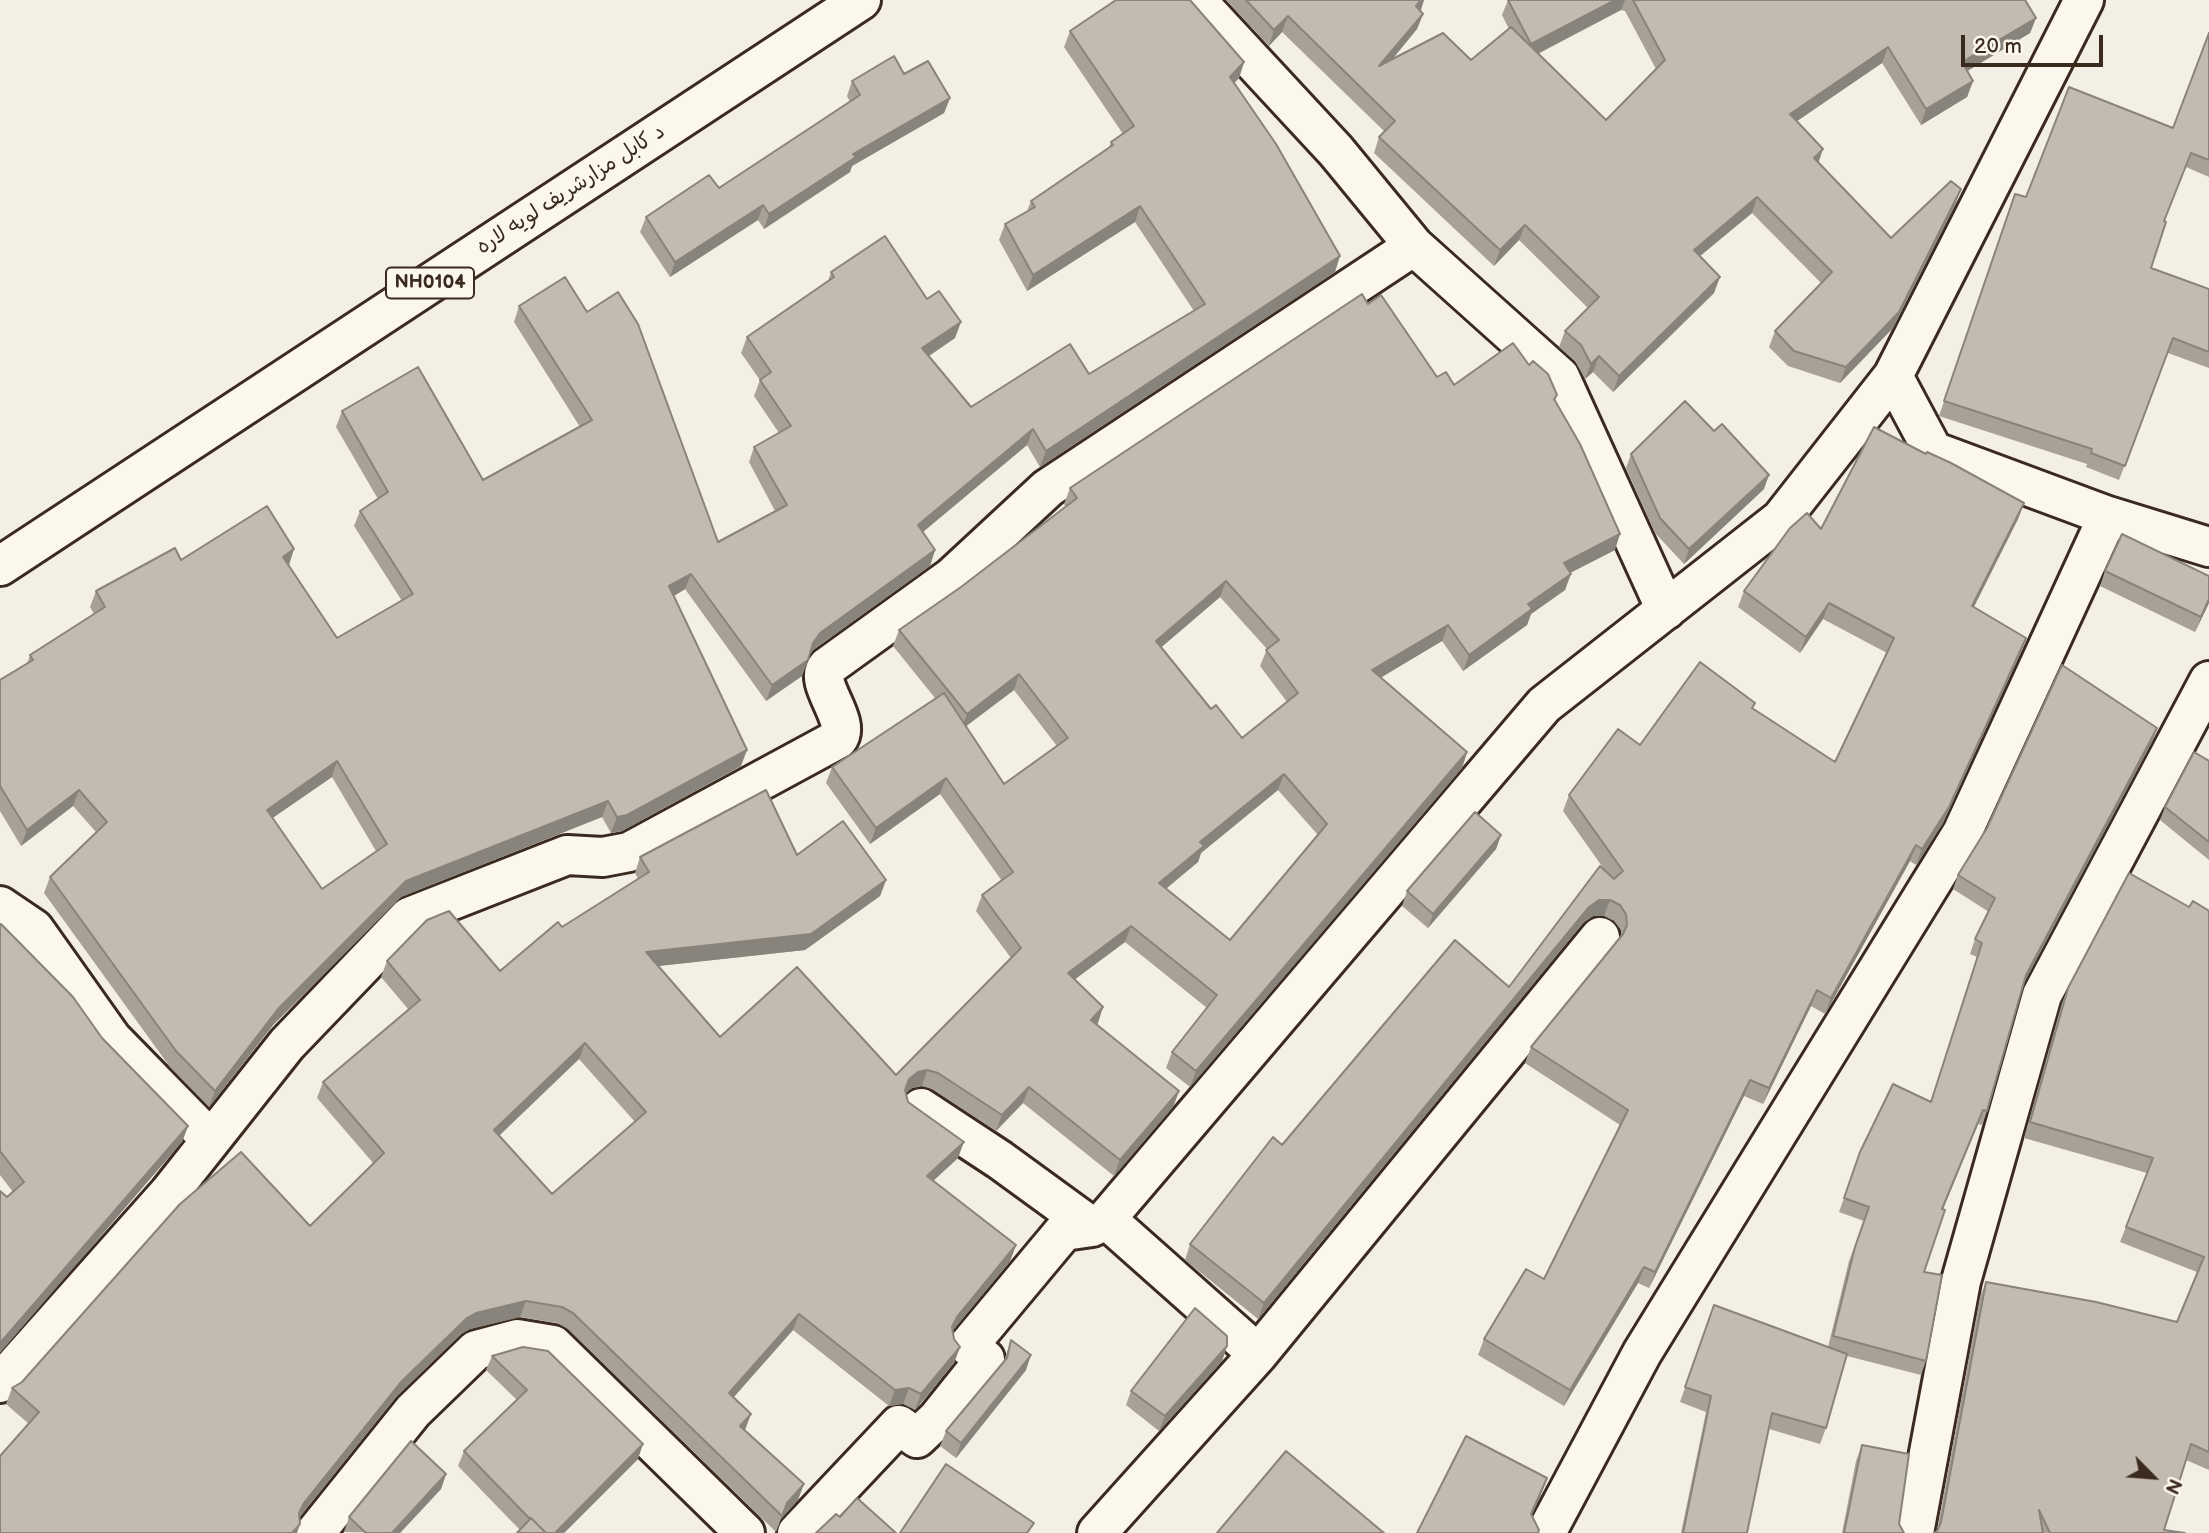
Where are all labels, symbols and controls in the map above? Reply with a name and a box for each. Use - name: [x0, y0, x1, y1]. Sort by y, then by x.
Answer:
- scale bar: [1964, 21, 2106, 65]
- text: 20 m: [1974, 34, 2022, 59]
- street label: د کابل مزارشریف لویه لاره: [472, 120, 670, 260]
- road number: NH0104: [386, 268, 474, 298]
- north arrow: [2118, 1442, 2188, 1512]
- text: N: [2159, 1475, 2186, 1497]

